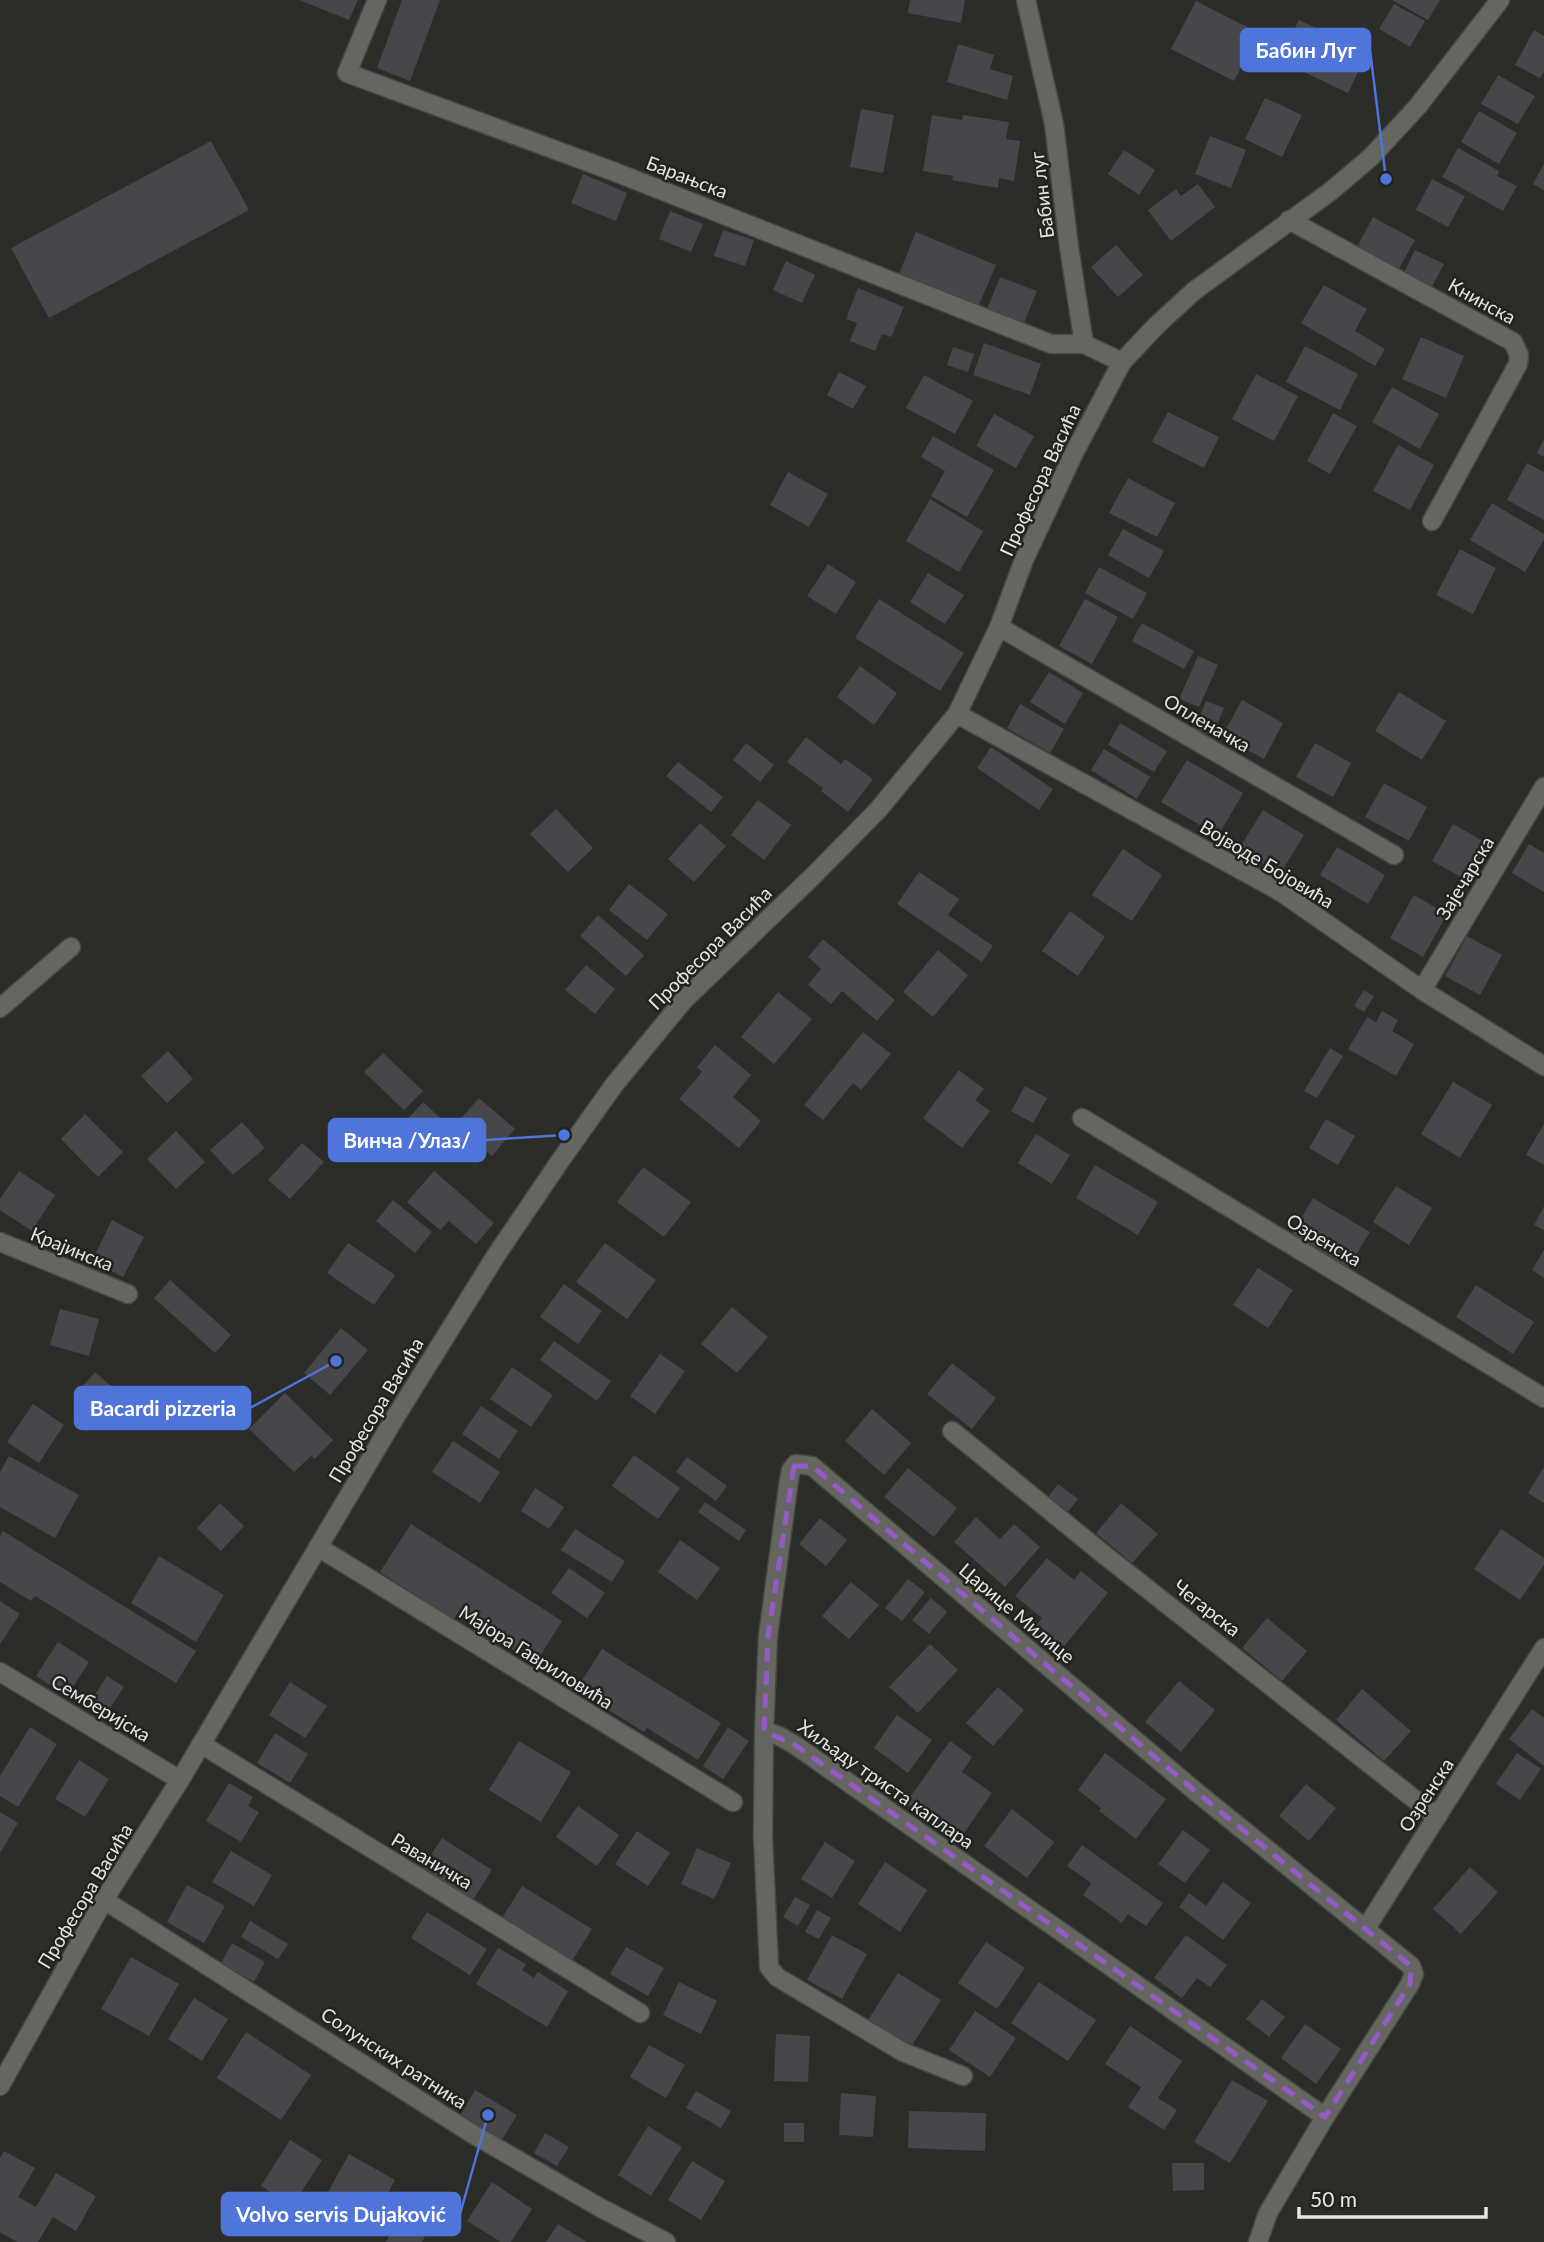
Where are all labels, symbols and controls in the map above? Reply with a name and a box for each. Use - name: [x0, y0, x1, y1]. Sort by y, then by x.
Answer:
- callout: Бабин Луг: [1241, 29, 1370, 71]
- text: Бабин Луг: [1256, 37, 1357, 62]
- street label: Бабин луг: [1025, 150, 1058, 240]
- street label: Барањска: [643, 151, 731, 203]
- street label: Книнска: [1445, 273, 1520, 328]
- street label: Професора Васића: [994, 400, 1085, 559]
- street label: Опленачка: [1160, 689, 1255, 757]
- street label: Војводе Бојовића: [1196, 815, 1338, 913]
- street label: Зајечарска: [1431, 832, 1498, 924]
- street label: Професора Васића: [643, 881, 776, 1014]
- callout: Винча /Улаз/: [329, 1119, 485, 1161]
- text: Винча /Улаз/: [343, 1127, 471, 1152]
- street label: Озренска: [1283, 1208, 1366, 1271]
- street label: Крајинска: [27, 1222, 117, 1276]
- street label: Професора Васића: [323, 1333, 428, 1486]
- callout: Bacardi pizzeria: [75, 1387, 250, 1429]
- text: Bacardi pizzeria: [90, 1395, 236, 1420]
- street label: Царице Милице: [955, 1558, 1080, 1668]
- street label: Чегарска: [1169, 1574, 1245, 1641]
- street label: Мајора Гавриловића: [455, 1600, 618, 1713]
- street label: Семберијска: [48, 1669, 155, 1746]
- street label: Хиљаду триста каплара: [794, 1714, 979, 1853]
- street label: Озренска: [1393, 1754, 1458, 1836]
- street label: Професора Васића: [32, 1819, 137, 1972]
- street label: Раваничка: [388, 1828, 477, 1894]
- street label: Солунских ратника: [317, 2002, 471, 2113]
- scale bar: [1299, 2176, 1486, 2220]
- text: 50 m: [1310, 2186, 1357, 2211]
- callout: Volvo servis Dujaković: [222, 2193, 460, 2235]
- text: Volvo servis Dujaković: [235, 2201, 446, 2226]

